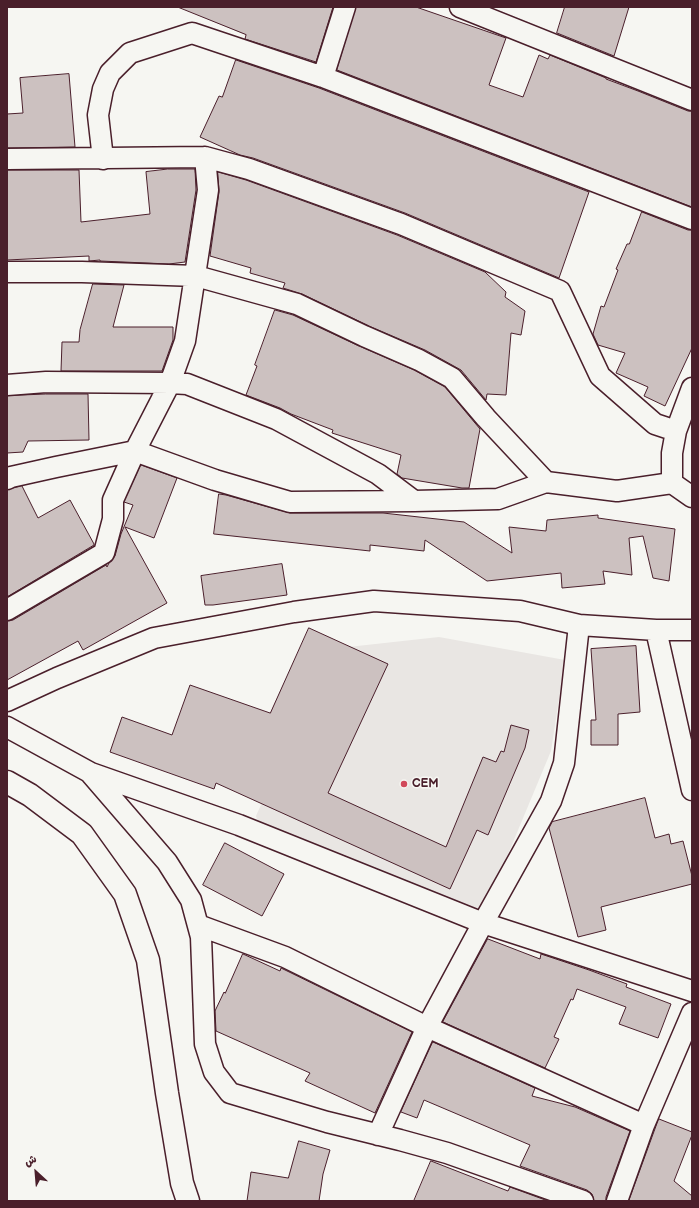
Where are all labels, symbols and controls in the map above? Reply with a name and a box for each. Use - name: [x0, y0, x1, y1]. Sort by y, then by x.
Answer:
- place label: CEM: [412, 777, 439, 791]
- marker: CEM: [399, 779, 409, 789]
- north arrow: [16, 1152, 56, 1192]
- text: ش: [22, 1152, 39, 1169]

